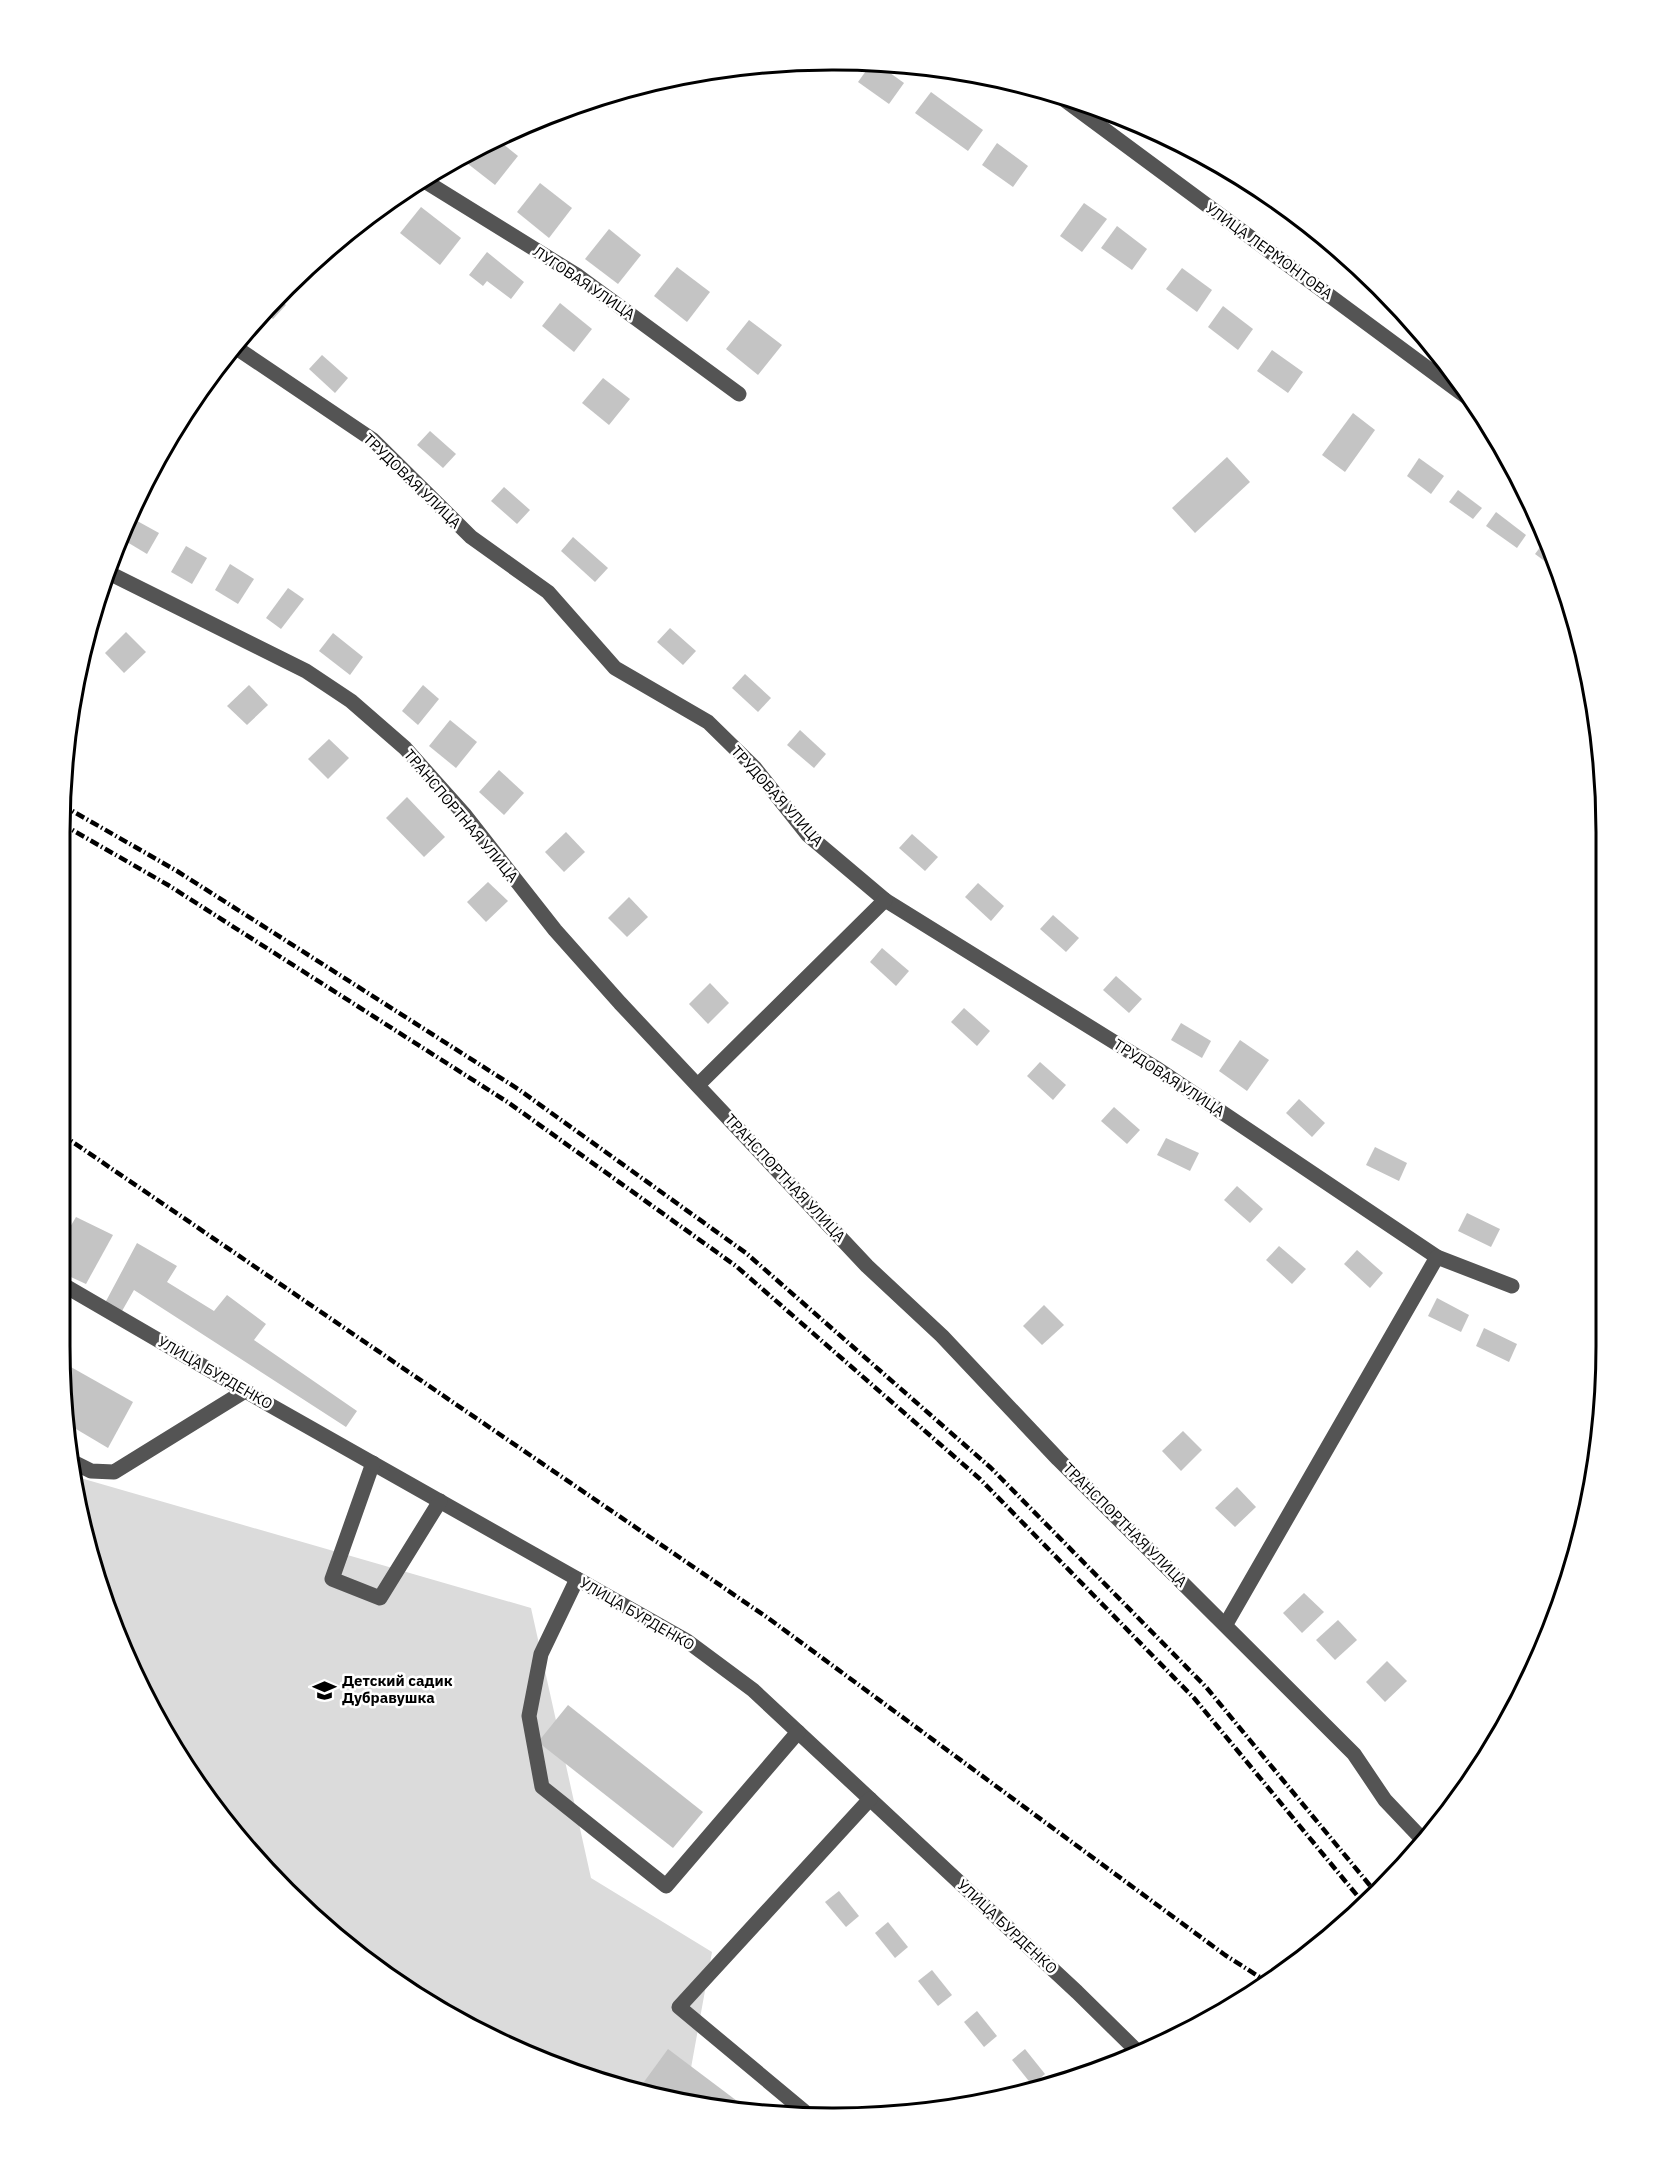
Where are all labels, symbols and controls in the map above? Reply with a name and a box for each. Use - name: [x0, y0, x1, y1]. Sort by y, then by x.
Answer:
- street label: УЛИЦА ЛЕРМОНТОВА: [1202, 198, 1337, 303]
- street label: ЛУГОВАЯ УЛИЦА: [530, 241, 639, 324]
- street label: ТРУДОВАЯ УЛИЦА: [359, 429, 466, 533]
- street label: ТРУДОВАЯ УЛИЦА: [727, 741, 828, 850]
- street label: ТРАНСПОРТНАЯ УЛИЦА: [400, 745, 523, 886]
- street label: ТРУДОВАЯ УЛИЦА: [1110, 1034, 1229, 1121]
- street label: ТРАНСПОРТНАЯ УЛИЦА: [721, 1110, 850, 1246]
- street label: УЛИЦА БУРДЕНКО: [154, 1332, 276, 1413]
- street label: ТРАНСПОРТНАЯ УЛИЦА: [1059, 1458, 1192, 1591]
- street label: УЛИЦА БУРДЕНКО: [576, 1573, 698, 1654]
- place label: Детский садик Дубравушка: [342, 1671, 453, 1707]
- school or university icon: Детский садик Дубравушка: [311, 1677, 337, 1703]
- street label: УЛИЦА БУРДЕНКО: [953, 1875, 1061, 1978]

